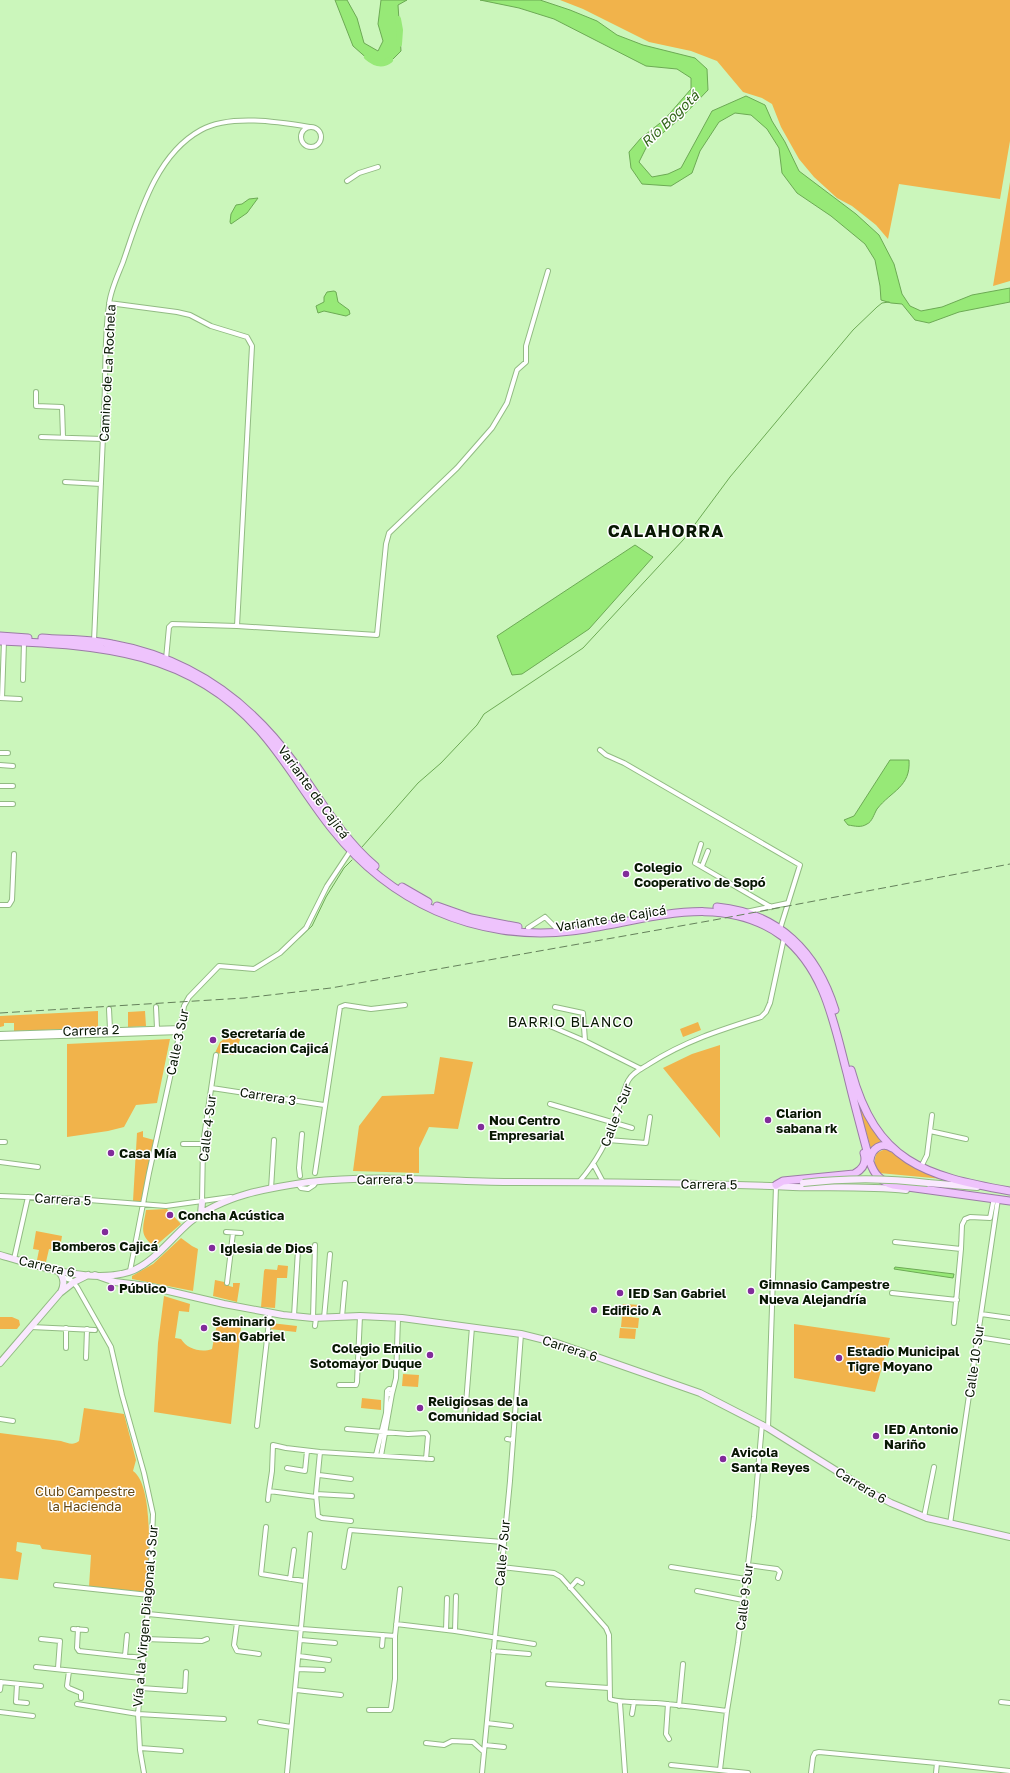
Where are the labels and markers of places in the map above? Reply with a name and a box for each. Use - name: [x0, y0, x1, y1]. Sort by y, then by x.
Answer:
- place label: Colegio Cooperativo de Sopó: [634, 859, 766, 890]
- marker: Colegio Cooperativo de Sopó: [621, 869, 631, 879]
- place label: Secretaría de Educacion Cajicá: [221, 1025, 329, 1056]
- marker: Secretaría de Educacion Cajicá: [208, 1035, 218, 1045]
- place label: Clarion sabana rk: [776, 1105, 838, 1136]
- place label: Nou Centro Empresarial: [489, 1112, 565, 1143]
- marker: Clarion sabana rk: [763, 1115, 773, 1125]
- marker: Nou Centro Empresarial: [476, 1122, 486, 1132]
- place label: Casa Mía: [119, 1145, 177, 1161]
- marker: Casa Mía: [106, 1148, 116, 1158]
- place label: Concha Acústica: [178, 1207, 285, 1223]
- marker: Concha Acústica: [165, 1210, 175, 1220]
- marker: Bomberos Cajicá: [100, 1227, 110, 1237]
- place label: Bomberos Cajicá: [52, 1238, 159, 1254]
- place label: Iglesia de Dios: [220, 1240, 313, 1256]
- marker: Iglesia de Dios: [207, 1243, 217, 1253]
- place label: Gimnasio Campestre Nueva Alejandría: [759, 1276, 890, 1307]
- place label: Público: [119, 1280, 167, 1296]
- marker: Público: [106, 1283, 116, 1293]
- place label: IED San Gabriel: [628, 1285, 727, 1301]
- marker: Gimnasio Campestre Nueva Alejandría: [746, 1286, 756, 1296]
- marker: IED San Gabriel: [615, 1288, 625, 1298]
- place label: Edificio A: [602, 1302, 662, 1318]
- marker: Edificio A: [589, 1305, 599, 1315]
- place label: Seminario San Gabriel: [212, 1313, 286, 1344]
- marker: Seminario San Gabriel: [199, 1323, 209, 1333]
- place label: Colegio Emilio Sotomayor Duque: [310, 1340, 422, 1371]
- place label: Estadio Municipal Tigre Moyano: [847, 1343, 960, 1374]
- marker: Colegio Emilio Sotomayor Duque: [425, 1350, 435, 1360]
- marker: Estadio Municipal Tigre Moyano: [834, 1353, 844, 1363]
- place label: Religiosas de la Comunidad Social: [428, 1393, 542, 1424]
- marker: Religiosas de la Comunidad Social: [415, 1403, 425, 1413]
- place label: IED Antonio Nariño: [884, 1421, 959, 1452]
- marker: IED Antonio Nariño: [871, 1431, 881, 1441]
- place label: Avicola Santa Reyes: [731, 1444, 810, 1475]
- marker: Avicola Santa Reyes: [718, 1454, 728, 1464]

